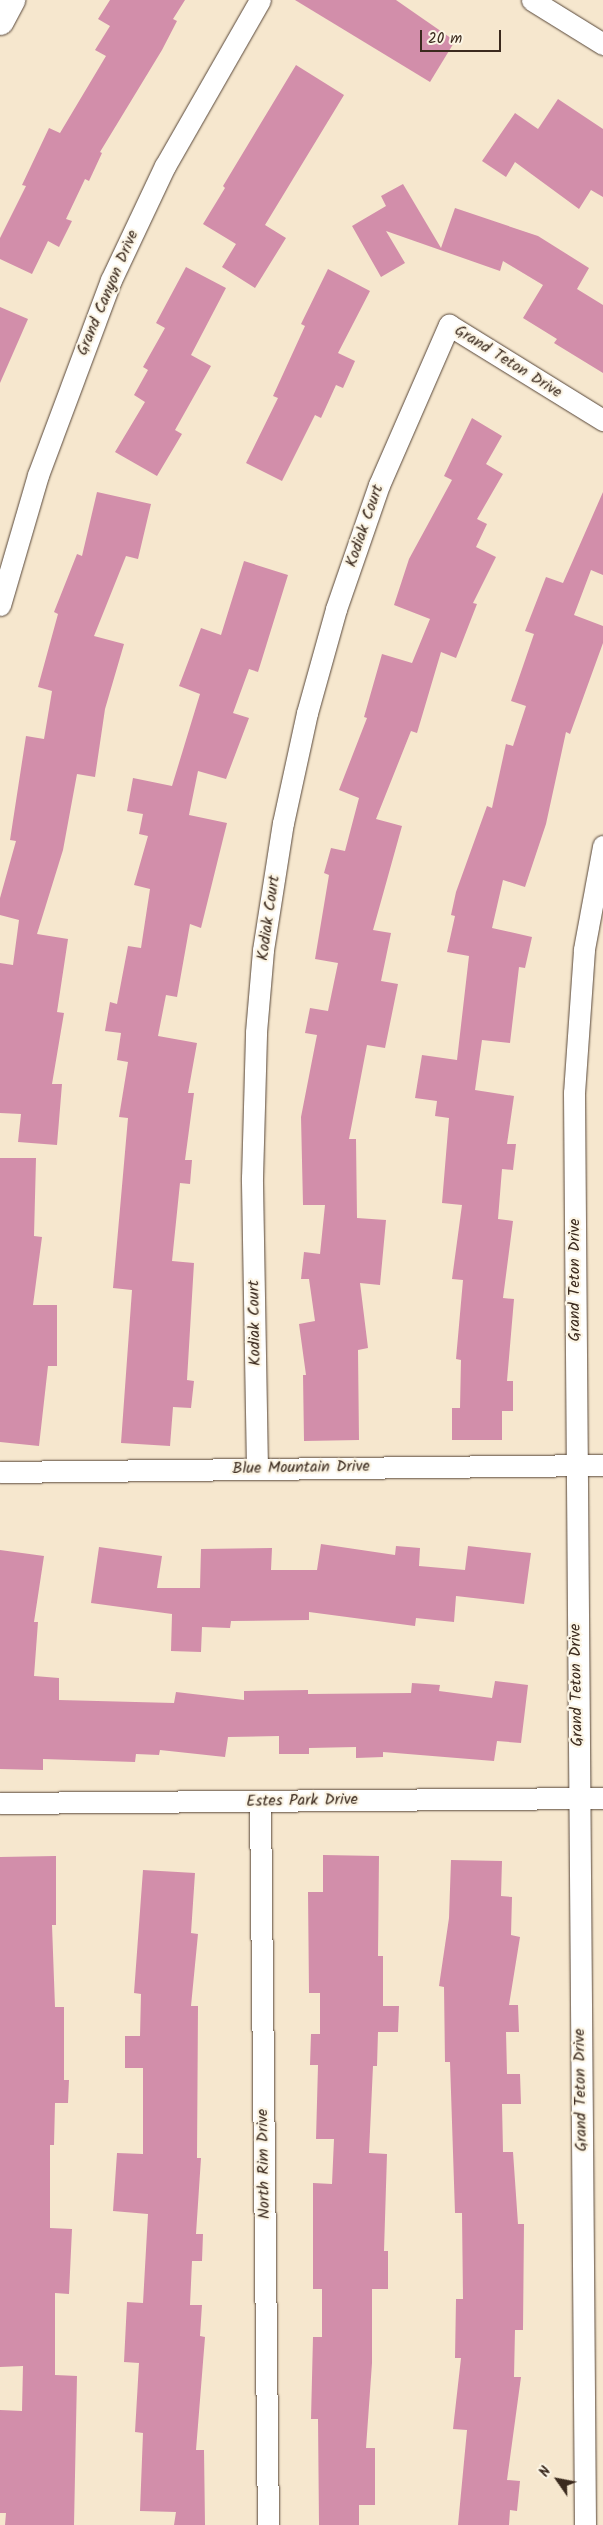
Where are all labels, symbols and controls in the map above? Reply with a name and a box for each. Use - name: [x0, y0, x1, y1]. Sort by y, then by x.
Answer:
- scale bar: [423, 20, 504, 52]
- text: 20 m: [428, 27, 462, 51]
- street label: Grand Canyon Drive: [73, 227, 143, 359]
- street label: Grand Teton Drive: [451, 321, 565, 403]
- street label: Kodiak Court: [342, 482, 388, 570]
- street label: Kodiak Court: [254, 874, 284, 962]
- street label: Grand Teton Drive: [565, 1218, 585, 1342]
- street label: Kodiak Court: [245, 1280, 265, 1366]
- street label: Blue Mountain Drive: [232, 1457, 370, 1479]
- street label: Grand Teton Drive: [566, 1623, 588, 1747]
- street label: Estes Park Drive: [246, 1790, 358, 1812]
- street label: Grand Teton Drive: [570, 2028, 592, 2152]
- street label: North Rim Drive: [253, 2109, 275, 2219]
- north arrow: [533, 2455, 583, 2505]
- text: N: [534, 2462, 557, 2482]

